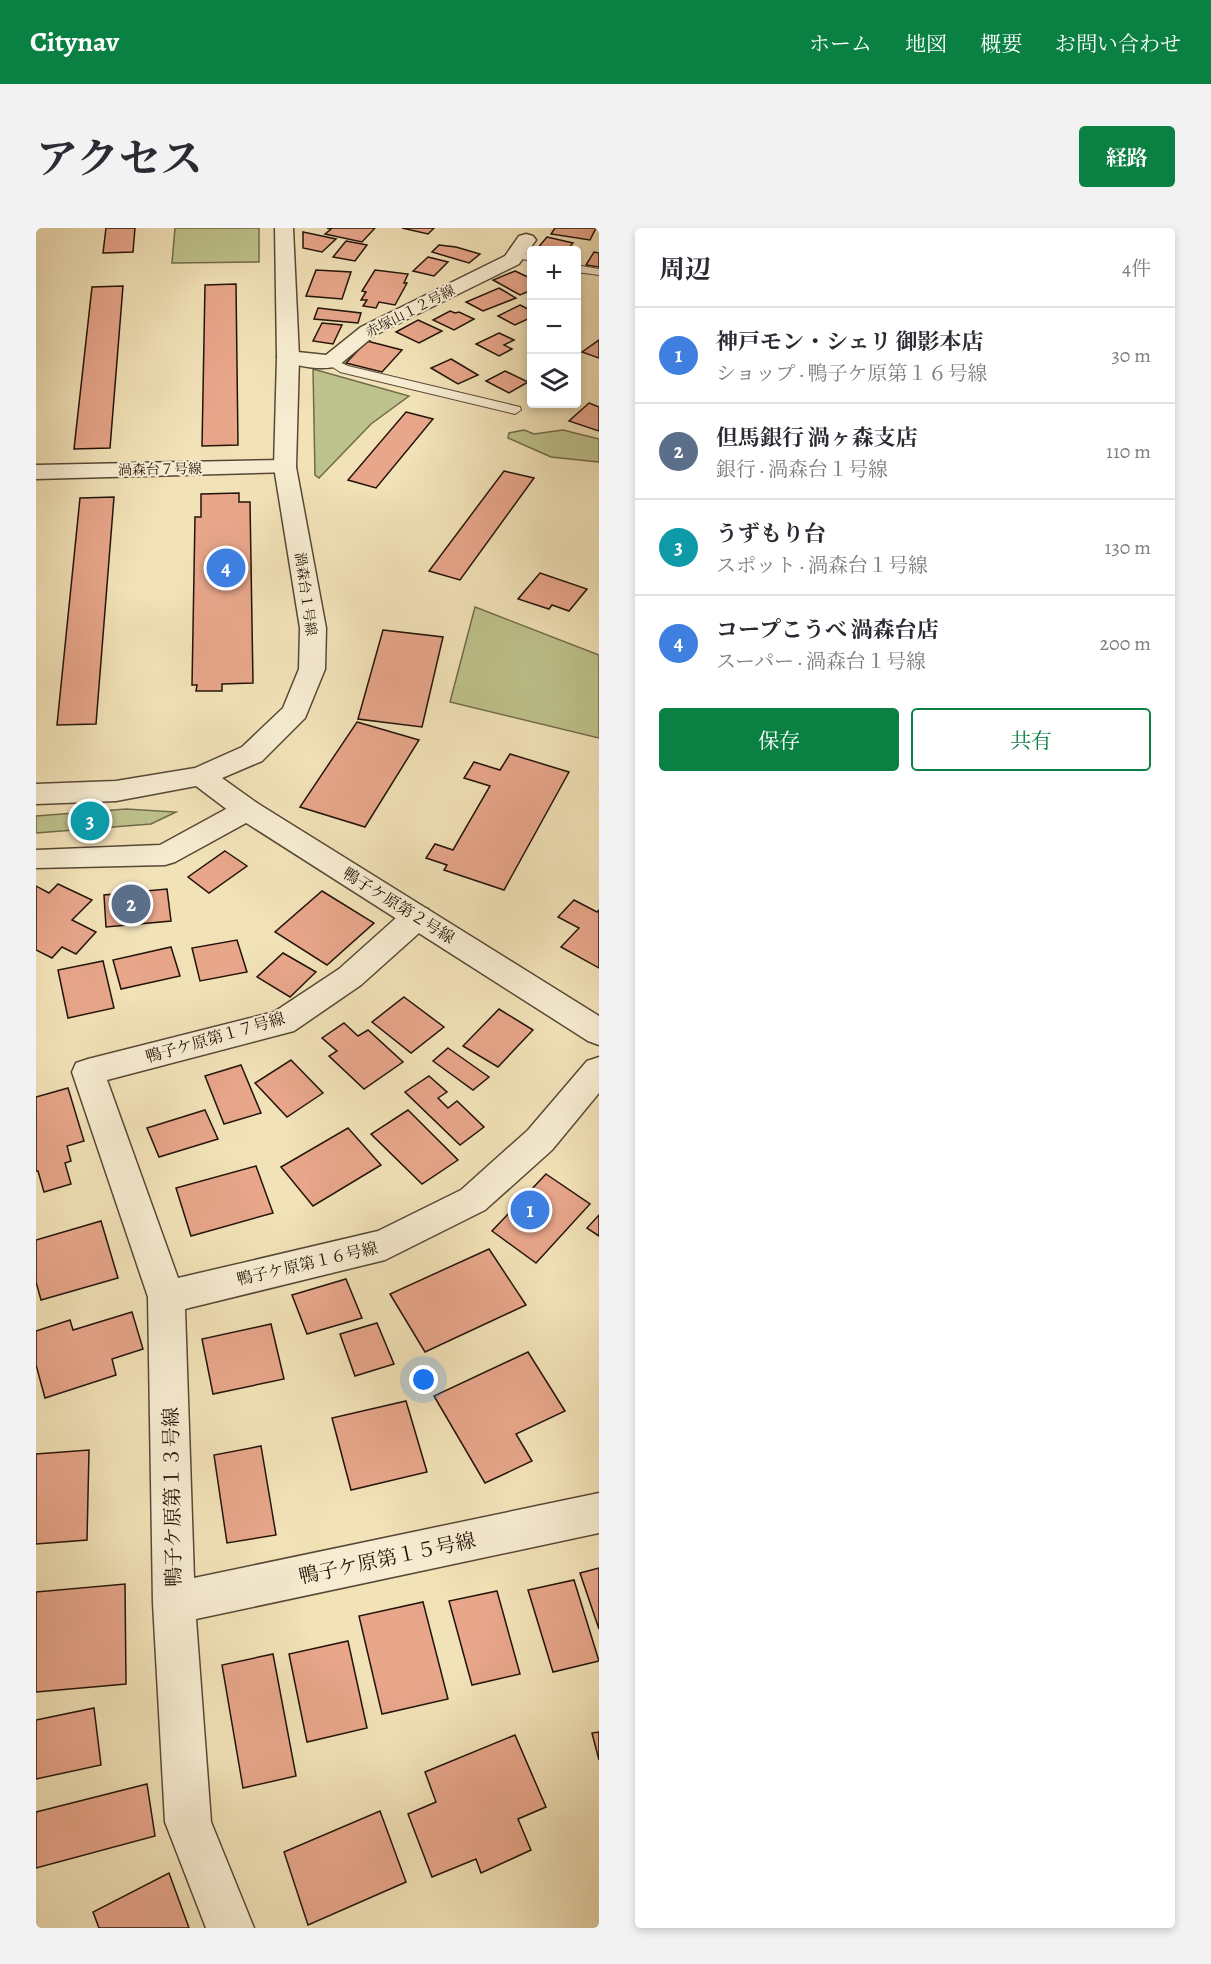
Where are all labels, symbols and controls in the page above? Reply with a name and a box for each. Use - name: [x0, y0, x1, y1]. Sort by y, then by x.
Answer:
- text: Citynav: [30, 23, 119, 61]
- text: ホーム: [809, 30, 872, 58]
- text: 地図: [905, 30, 947, 58]
- text: 概要: [980, 30, 1022, 58]
- text: お問い合わせ: [1055, 30, 1181, 58]
- button: 経路: [1079, 126, 1175, 187]
- text: アクセス: [36, 130, 203, 187]
- map controls: [527, 246, 581, 408]
- button: +: [527, 246, 581, 300]
- text: 周辺: [659, 252, 711, 287]
- text: 4件: [1122, 255, 1151, 282]
- street label: 赤塚山１２号線: [362, 281, 458, 342]
- button: −: [527, 300, 581, 354]
- text: 神戸モン・シェリ 御影本店: [716, 327, 983, 357]
- text: 1: [675, 342, 682, 369]
- text: 30 m: [1111, 342, 1151, 369]
- button: layers: [527, 354, 581, 408]
- text: ショップ · 鴨子ケ原第１６号線: [716, 360, 987, 387]
- text: 但馬銀行 渦ヶ森支店: [716, 423, 918, 453]
- text: 2: [674, 438, 683, 465]
- text: 110 m: [1106, 438, 1151, 465]
- text: 銀行 · 渦森台１号線: [716, 456, 888, 483]
- street label: 渦森台７号線: [118, 459, 202, 480]
- text: うずもり台: [716, 519, 826, 549]
- text: 3: [674, 534, 683, 561]
- text: 130 m: [1105, 534, 1151, 561]
- pin: 4: [206, 546, 246, 590]
- street label: 渦森台１号線: [290, 551, 321, 637]
- text: スポット · 渦森台１号線: [716, 552, 928, 579]
- text: コープこうべ 渦森台店: [716, 615, 939, 645]
- text: 4: [674, 630, 683, 657]
- text: 200 m: [1100, 630, 1151, 657]
- text: スーパー · 渦森台１号線: [716, 648, 926, 675]
- button: 保存: [659, 708, 899, 771]
- button: 共有: [911, 708, 1151, 771]
- pin: 3: [70, 798, 110, 844]
- street label: 鴨子ケ原第２号線: [338, 863, 459, 949]
- pin: 2: [112, 882, 151, 926]
- street label: 鴨子ケ原第１７号線: [143, 1008, 288, 1068]
- pin: 1: [510, 1188, 550, 1232]
- street label: 鴨子ケ原第１６号線: [235, 1237, 380, 1291]
- your location: [409, 1365, 438, 1394]
- street label: 鴨子ケ原第１３号線: [157, 1407, 188, 1587]
- street label: 鴨子ケ原第１５号線: [296, 1527, 478, 1590]

